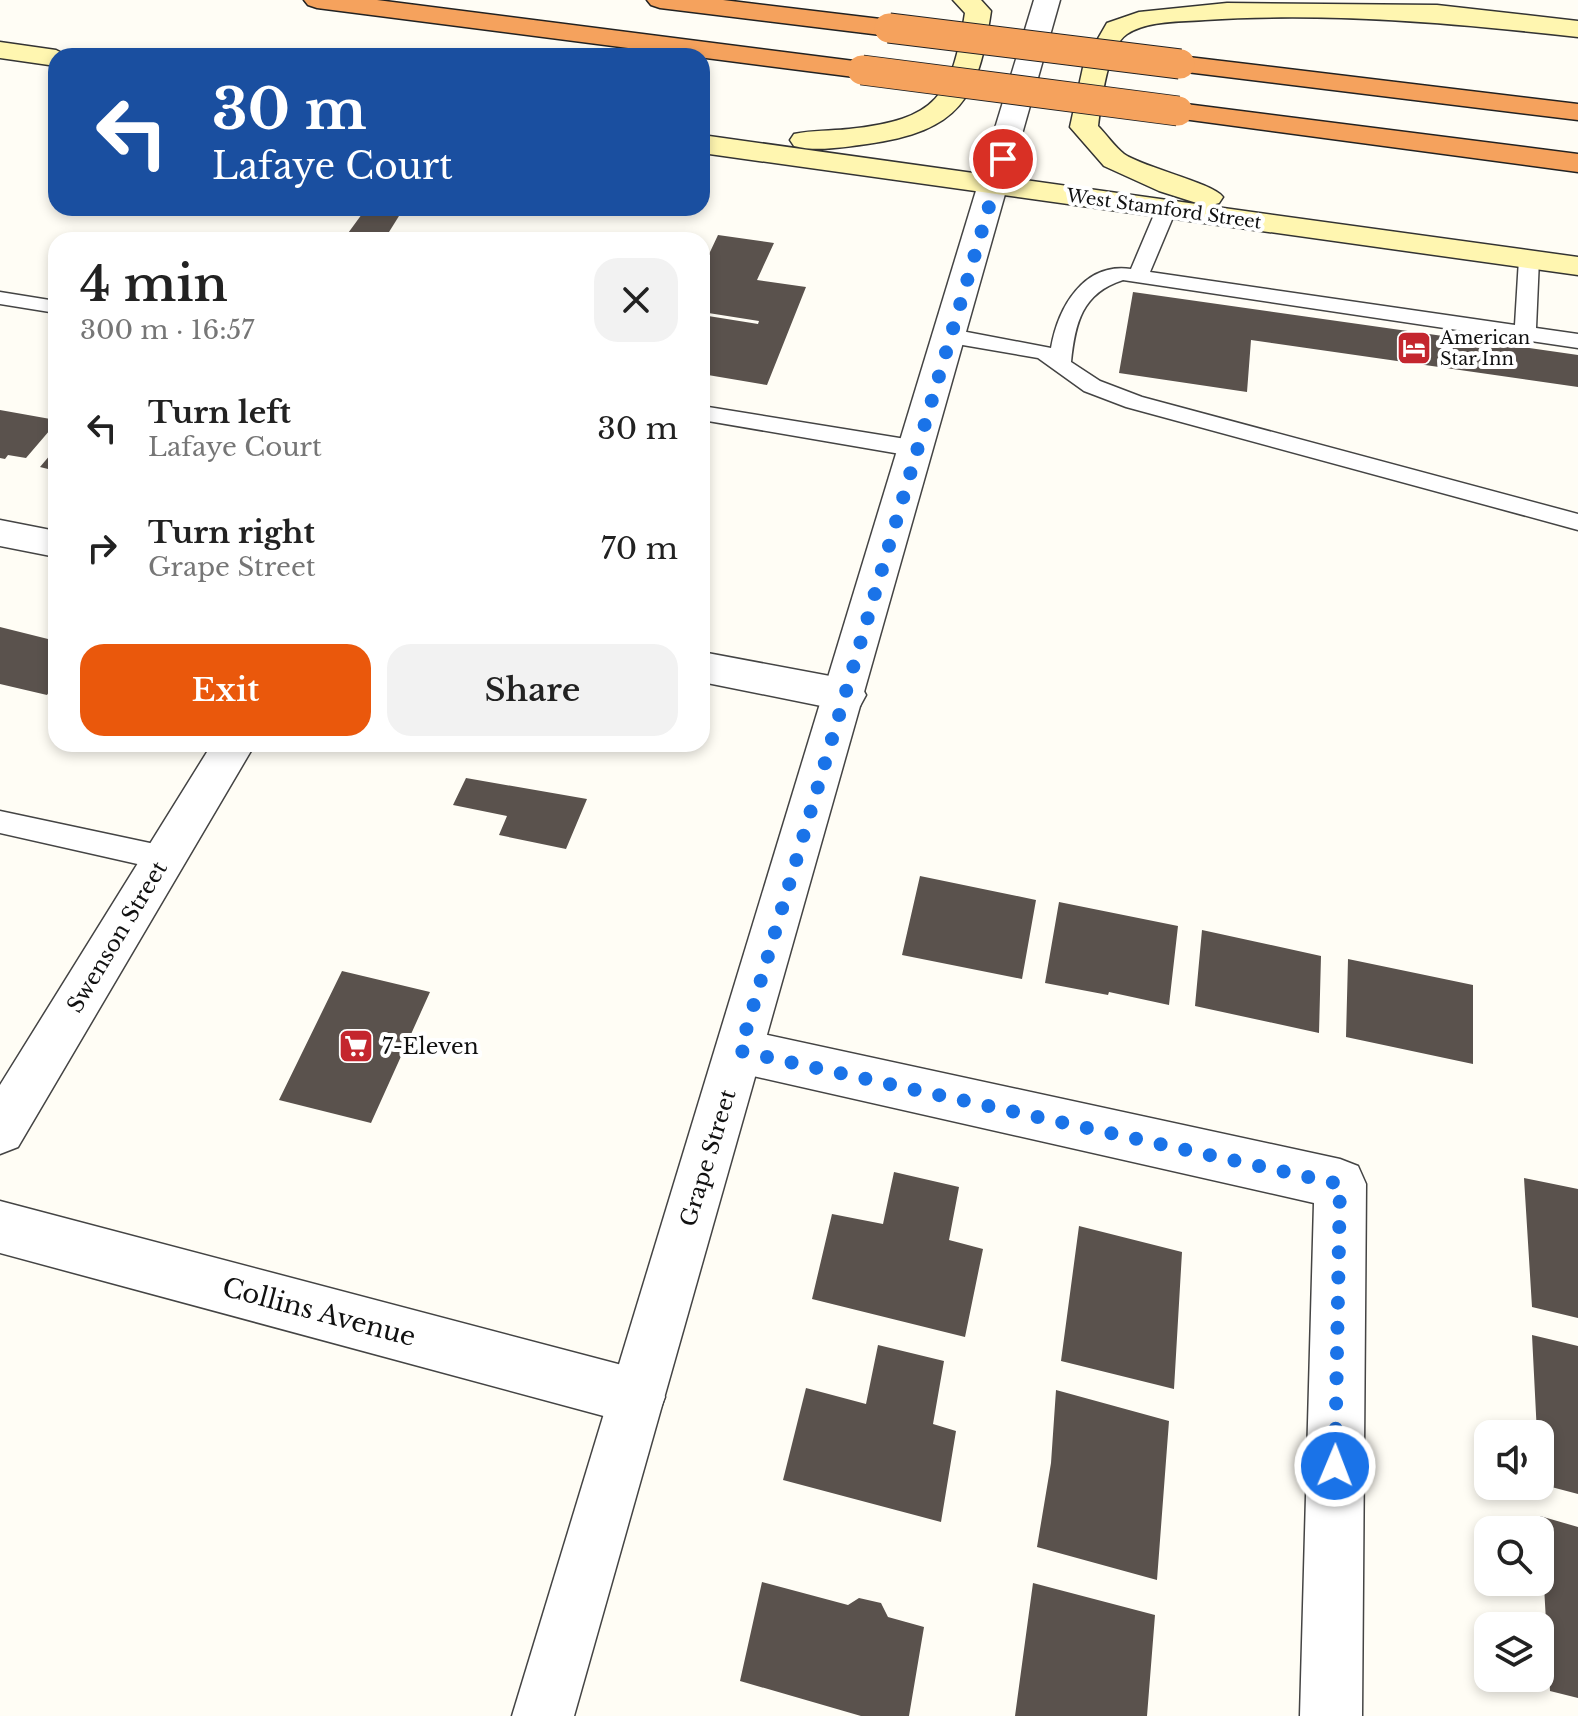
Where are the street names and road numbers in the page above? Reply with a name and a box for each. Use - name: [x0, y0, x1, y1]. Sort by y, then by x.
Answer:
- street label: West Stamford Street: [1064, 184, 1263, 234]
- street label: Swenson Street: [61, 856, 173, 1018]
- street label: Grape Street: [674, 1086, 742, 1230]
- street label: Collins Avenue: [219, 1271, 419, 1353]

